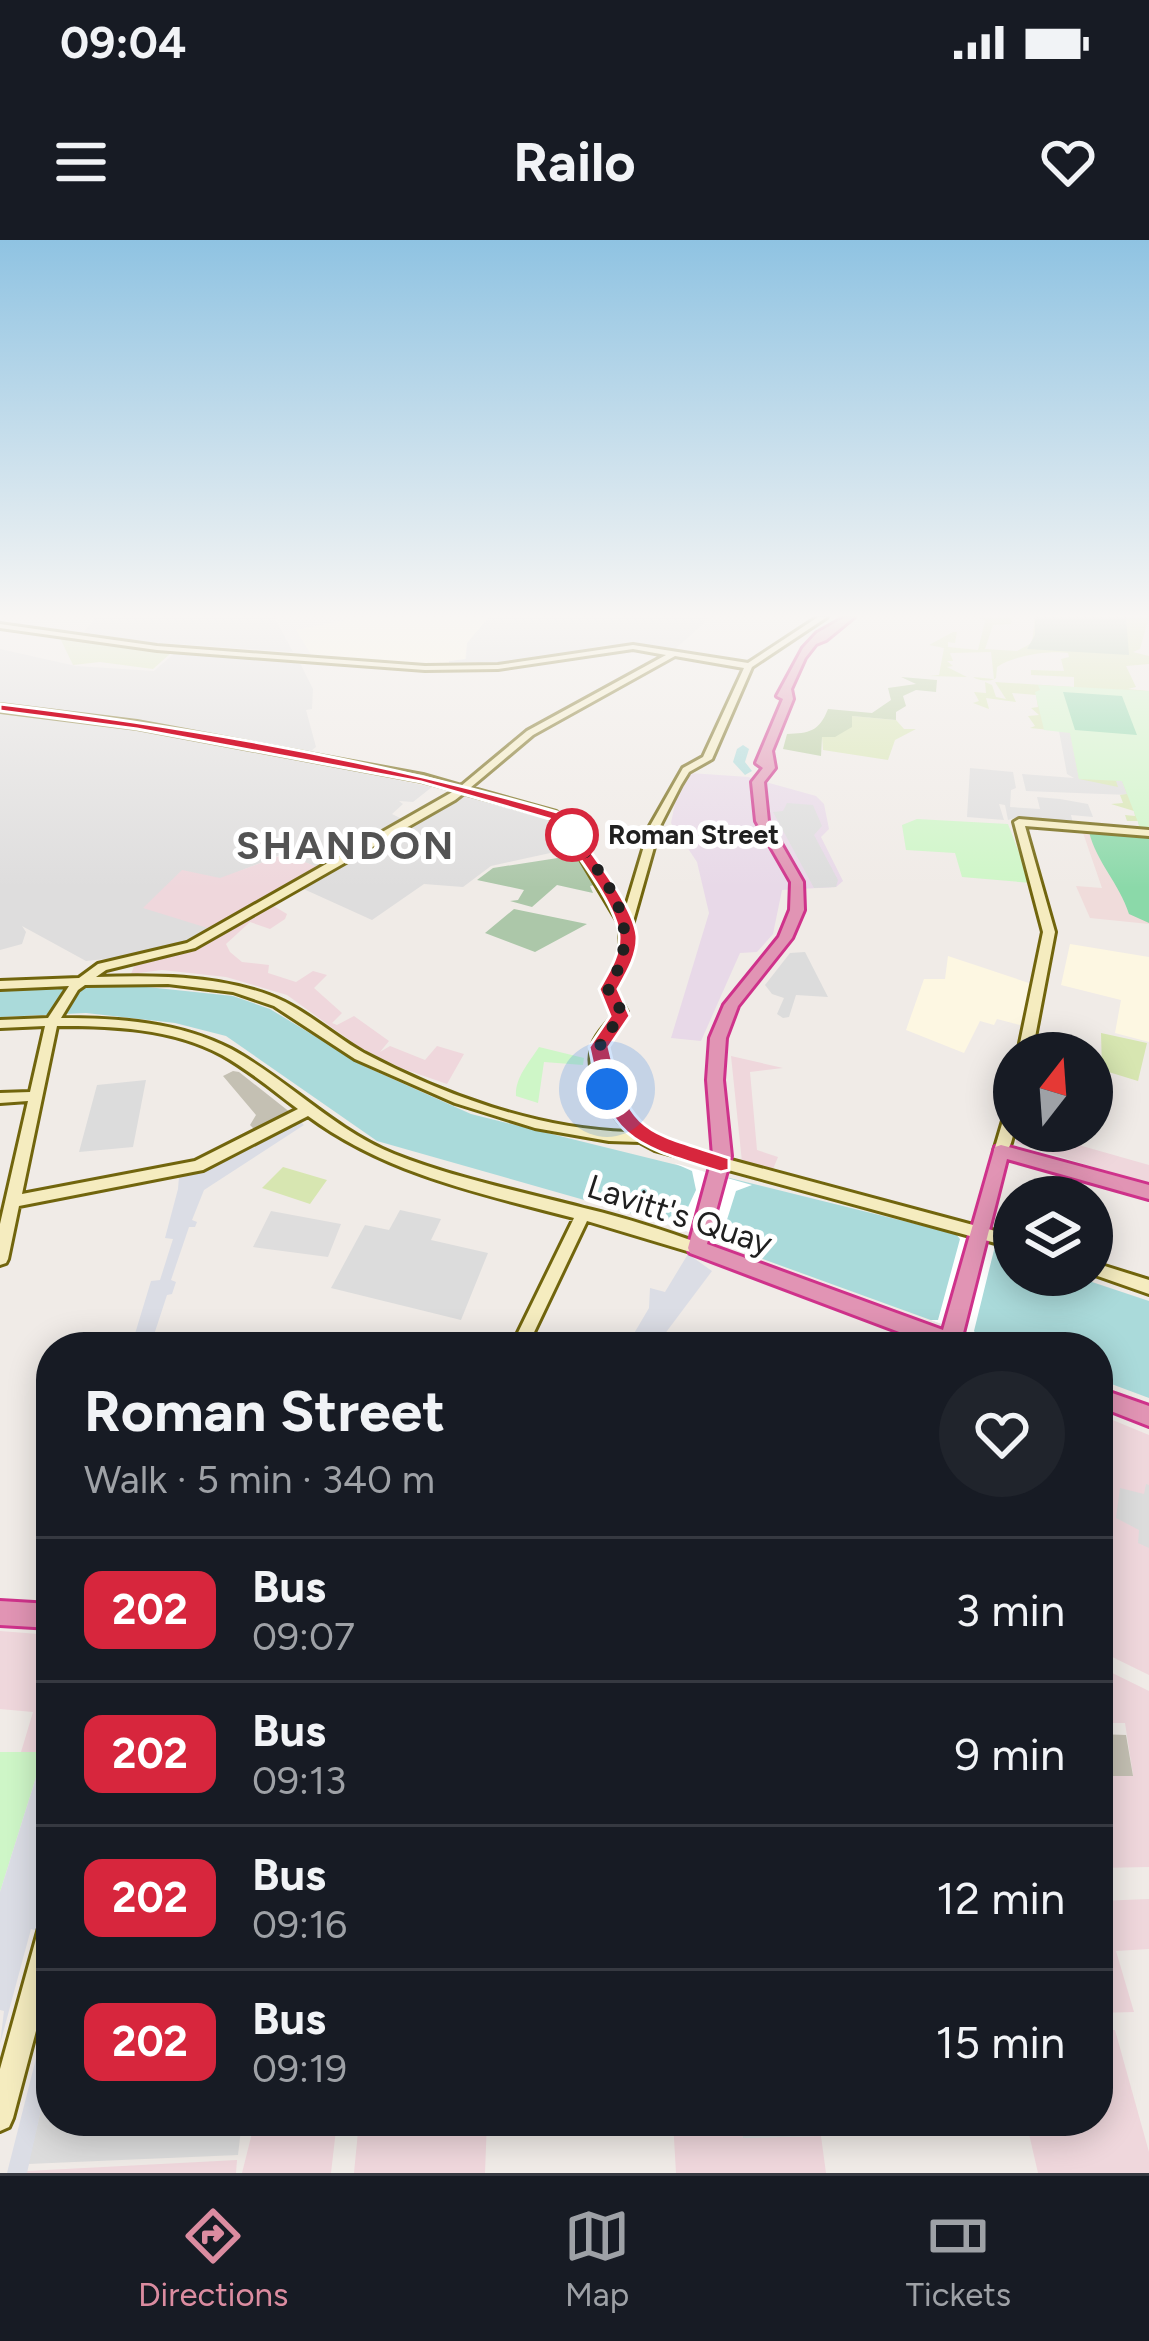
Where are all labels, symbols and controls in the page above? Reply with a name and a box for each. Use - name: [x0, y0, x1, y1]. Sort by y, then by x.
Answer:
- text: 09:04: [60, 15, 186, 69]
- icon: menu: [48, 129, 114, 195]
- icon: heart: [1035, 129, 1101, 195]
- text: Railo: [513, 130, 636, 195]
- marker: Roman Street: [547, 810, 597, 860]
- place label: Roman Street: [608, 818, 779, 851]
- district label: SHANDON: [236, 822, 456, 869]
- north arrow: [993, 1032, 1113, 1152]
- map controls: [993, 1032, 1113, 1296]
- your location: [577, 1059, 637, 1119]
- street label: Lavitt's Quay: [583, 1166, 778, 1263]
- button: layers: [993, 1176, 1113, 1296]
- button: heart: [939, 1371, 1065, 1497]
- text: Roman Street: [84, 1377, 445, 1445]
- text: Walk · 5 min · 340 m: [84, 1456, 435, 1503]
- text: Bus: [252, 1559, 326, 1613]
- text: 3 min: [956, 1583, 1065, 1637]
- text: 202: [112, 1584, 188, 1635]
- text: 09:07: [252, 1613, 355, 1660]
- text: Bus: [252, 1703, 326, 1757]
- text: 9 min: [955, 1727, 1065, 1781]
- text: 202: [112, 1728, 188, 1779]
- text: 09:13: [252, 1757, 346, 1804]
- text: Bus: [252, 1847, 326, 1901]
- text: 12 min: [936, 1871, 1065, 1925]
- text: 202: [112, 1872, 188, 1923]
- text: 09:16: [252, 1901, 347, 1948]
- text: Bus: [252, 1991, 326, 2045]
- text: 15 min: [936, 2015, 1065, 2069]
- text: 202: [112, 2016, 188, 2067]
- text: 09:19: [252, 2045, 347, 2092]
- tab: Directions: [138, 2203, 288, 2314]
- tab: Map: [564, 2203, 630, 2314]
- tab: Tickets: [906, 2203, 1011, 2314]

